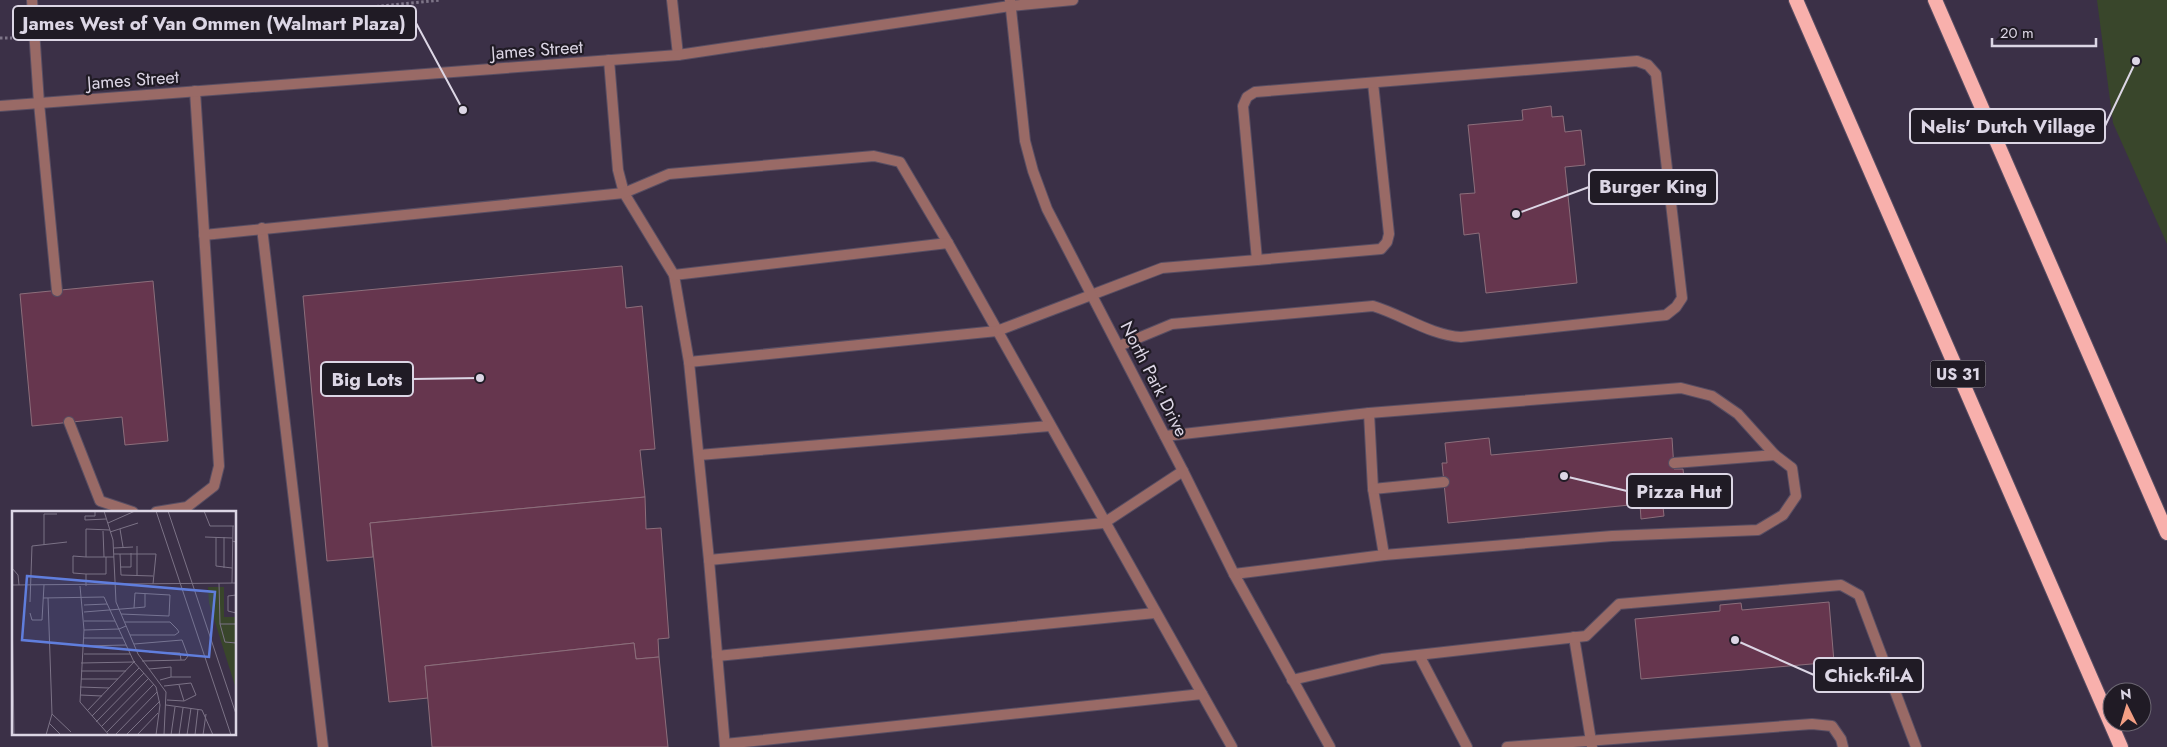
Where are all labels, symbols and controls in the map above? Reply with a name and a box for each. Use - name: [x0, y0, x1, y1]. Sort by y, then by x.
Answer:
- callout: James West of Van Ommen (Walmart Plaza): [13, 6, 416, 40]
- text: James West of Van Ommen (Walmart Plaza): [18, 10, 406, 37]
- scale bar: [1992, 15, 2096, 47]
- text: 20 m: [2000, 22, 2034, 44]
- street label: James Street: [488, 34, 584, 66]
- street label: James Street: [84, 64, 180, 96]
- callout: Nelis' Dutch Village: [1910, 109, 2105, 143]
- text: Nelis' Dutch Village: [1921, 113, 2096, 140]
- callout: Burger King: [1589, 170, 1717, 204]
- text: Burger King: [1599, 173, 1707, 200]
- street label: North Park Drive: [1114, 317, 1194, 441]
- road number: US 31: [1930, 360, 1986, 388]
- callout: Big Lots: [321, 362, 413, 396]
- text: Big Lots: [331, 366, 403, 393]
- callout: Pizza Hut: [1627, 474, 1732, 508]
- text: Pizza Hut: [1636, 478, 1722, 505]
- inset map: [12, 511, 236, 734]
- callout: Chick-fil-A: [1814, 658, 1923, 692]
- text: Chick-fil-A: [1824, 662, 1914, 689]
- north arrow: [2102, 682, 2152, 732]
- text: N: [2119, 684, 2132, 704]

